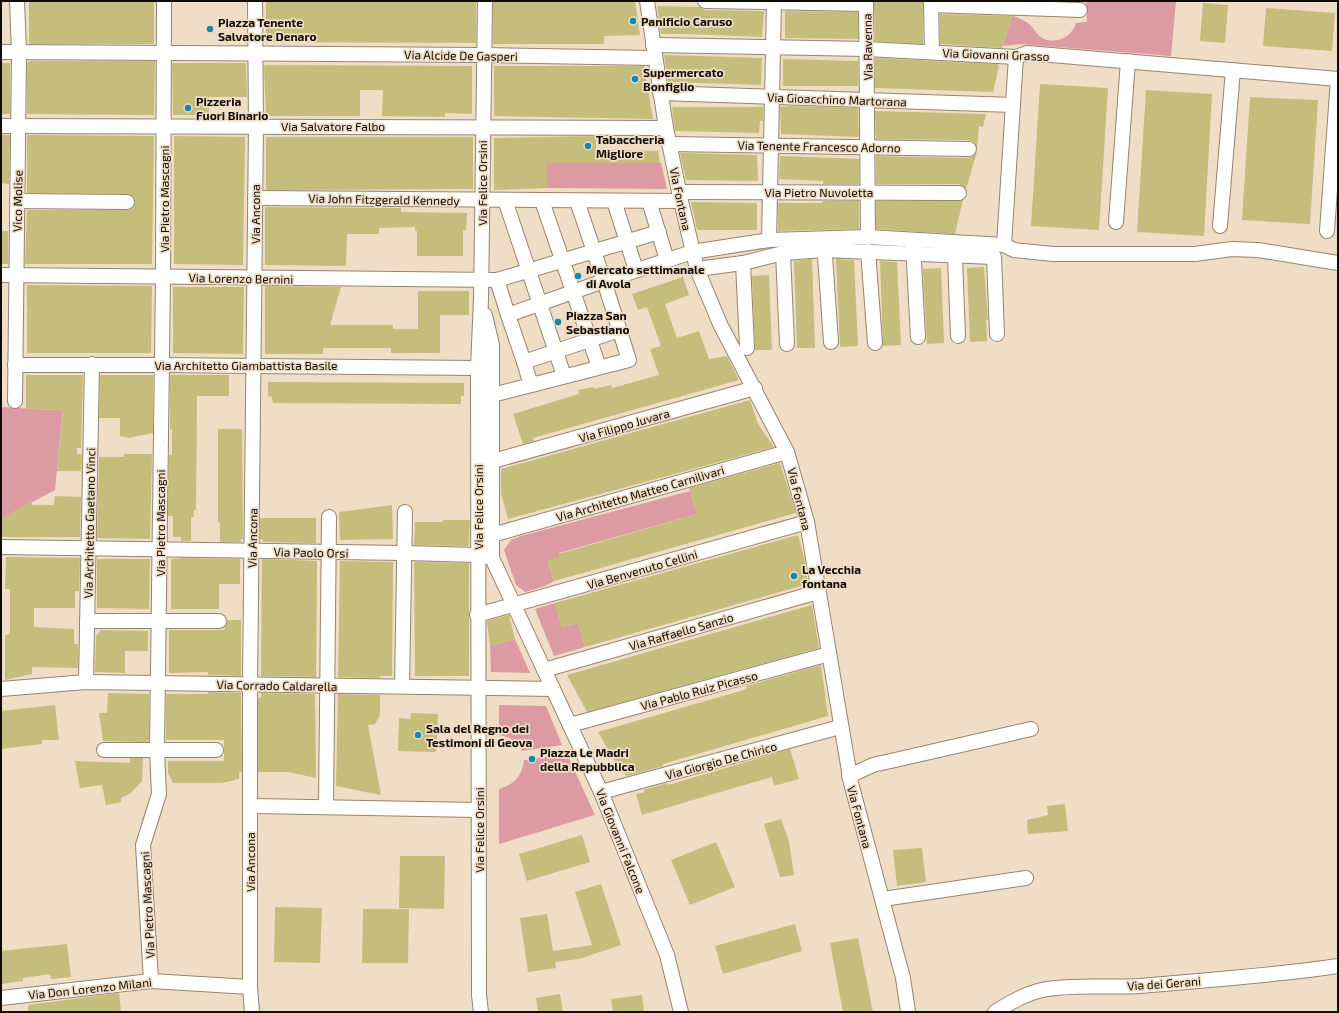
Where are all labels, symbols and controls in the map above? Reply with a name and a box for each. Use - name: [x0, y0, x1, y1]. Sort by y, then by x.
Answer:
- street label: Via Ravenna: [859, 13, 875, 81]
- place label: Panificio Caruso: [641, 14, 732, 28]
- place label: Piazza Tenente Salvatore Denaro: [218, 15, 317, 43]
- marker: Panificio Caruso: [628, 16, 638, 26]
- marker: Piazza Tenente Salvatore Denaro: [205, 24, 215, 34]
- street label: Via Giovanni Grasso: [942, 45, 1050, 63]
- street label: Via Alcide De Gasperi: [404, 47, 518, 63]
- place label: Supermercato Bonfiglio: [643, 65, 724, 93]
- marker: Supermercato Bonfiglio: [630, 74, 640, 84]
- street label: Via Gioacchino Martorana: [767, 90, 907, 108]
- place label: Pizzeria Fuori Binario: [196, 94, 268, 122]
- marker: Pizzeria Fuori Binario: [183, 103, 193, 113]
- street label: Via Salvatore Falbo: [281, 119, 385, 133]
- place label: Tabaccheria Migliore: [596, 132, 665, 160]
- street label: Via Tenente Francesco Adorno: [737, 138, 901, 154]
- street label: Via Felice Orsini: [475, 140, 489, 226]
- marker: Tabaccheria Migliore: [583, 141, 593, 151]
- street label: Via Pietro Mascagni: [157, 145, 171, 253]
- street label: Via Fontana: [667, 166, 695, 232]
- street label: Vico Molise: [9, 170, 25, 232]
- street label: Via Ancona: [248, 184, 262, 244]
- street label: Via Pietro Nuvoletta: [765, 185, 873, 199]
- street label: Via John Fitzgerald Kennedy: [308, 191, 461, 207]
- place label: Mercato settimanale di Avola: [586, 262, 705, 290]
- street label: Via Lorenzo Bernini: [188, 270, 294, 286]
- marker: Mercato settimanale di Avola: [573, 271, 583, 281]
- place label: Piazza San Sebastiano: [566, 308, 630, 336]
- marker: Piazza San Sebastiano: [553, 317, 563, 327]
- street label: Via Architetto Giambattista Basile: [154, 358, 338, 372]
- street label: Via Filippo Juvara: [577, 405, 671, 445]
- street label: Via Architetto Gaetano Vinci: [81, 447, 97, 599]
- street label: Via Architetto Matteo Carnilivari: [554, 462, 726, 524]
- street label: Via Felice Orsini: [471, 464, 485, 550]
- street label: Via Fontana: [785, 466, 815, 532]
- street label: Via Pietro Mascagni: [153, 469, 167, 577]
- street label: Via Ancona: [244, 508, 260, 568]
- street label: Via Paolo Orsi: [273, 544, 349, 560]
- street label: Via Benvenuto Cellini: [585, 547, 699, 591]
- place label: La Vecchia fontana: [802, 562, 861, 590]
- marker: La Vecchia fontana: [789, 571, 799, 581]
- street label: Via Raffaello Sanzio: [627, 609, 735, 653]
- street label: Via Pablo Ruiz Picasso: [639, 668, 759, 712]
- street label: Via Corrado Caldarella: [216, 677, 338, 693]
- place label: Sala del Regno dei Testimoni di Geova: [426, 721, 532, 749]
- marker: Sala del Regno dei Testimoni di Geova: [413, 730, 423, 740]
- street label: Via Giorgio De Chirico: [664, 738, 779, 782]
- place label: Piazza Le Madri della Repubblica: [540, 745, 635, 773]
- marker: Piazza Le Madri della Repubblica: [527, 754, 537, 764]
- street label: Via Fontana: [845, 784, 875, 850]
- street label: Via Felice Orsini: [472, 787, 486, 873]
- street label: Via Giovanni Falcone: [594, 787, 648, 895]
- street label: Via Ancona: [243, 832, 257, 892]
- street label: Via Pietro Mascagni: [137, 851, 157, 959]
- street label: Via dei Gerani: [1127, 973, 1201, 993]
- street label: Via Don Lorenzo Milani: [27, 975, 153, 1001]

